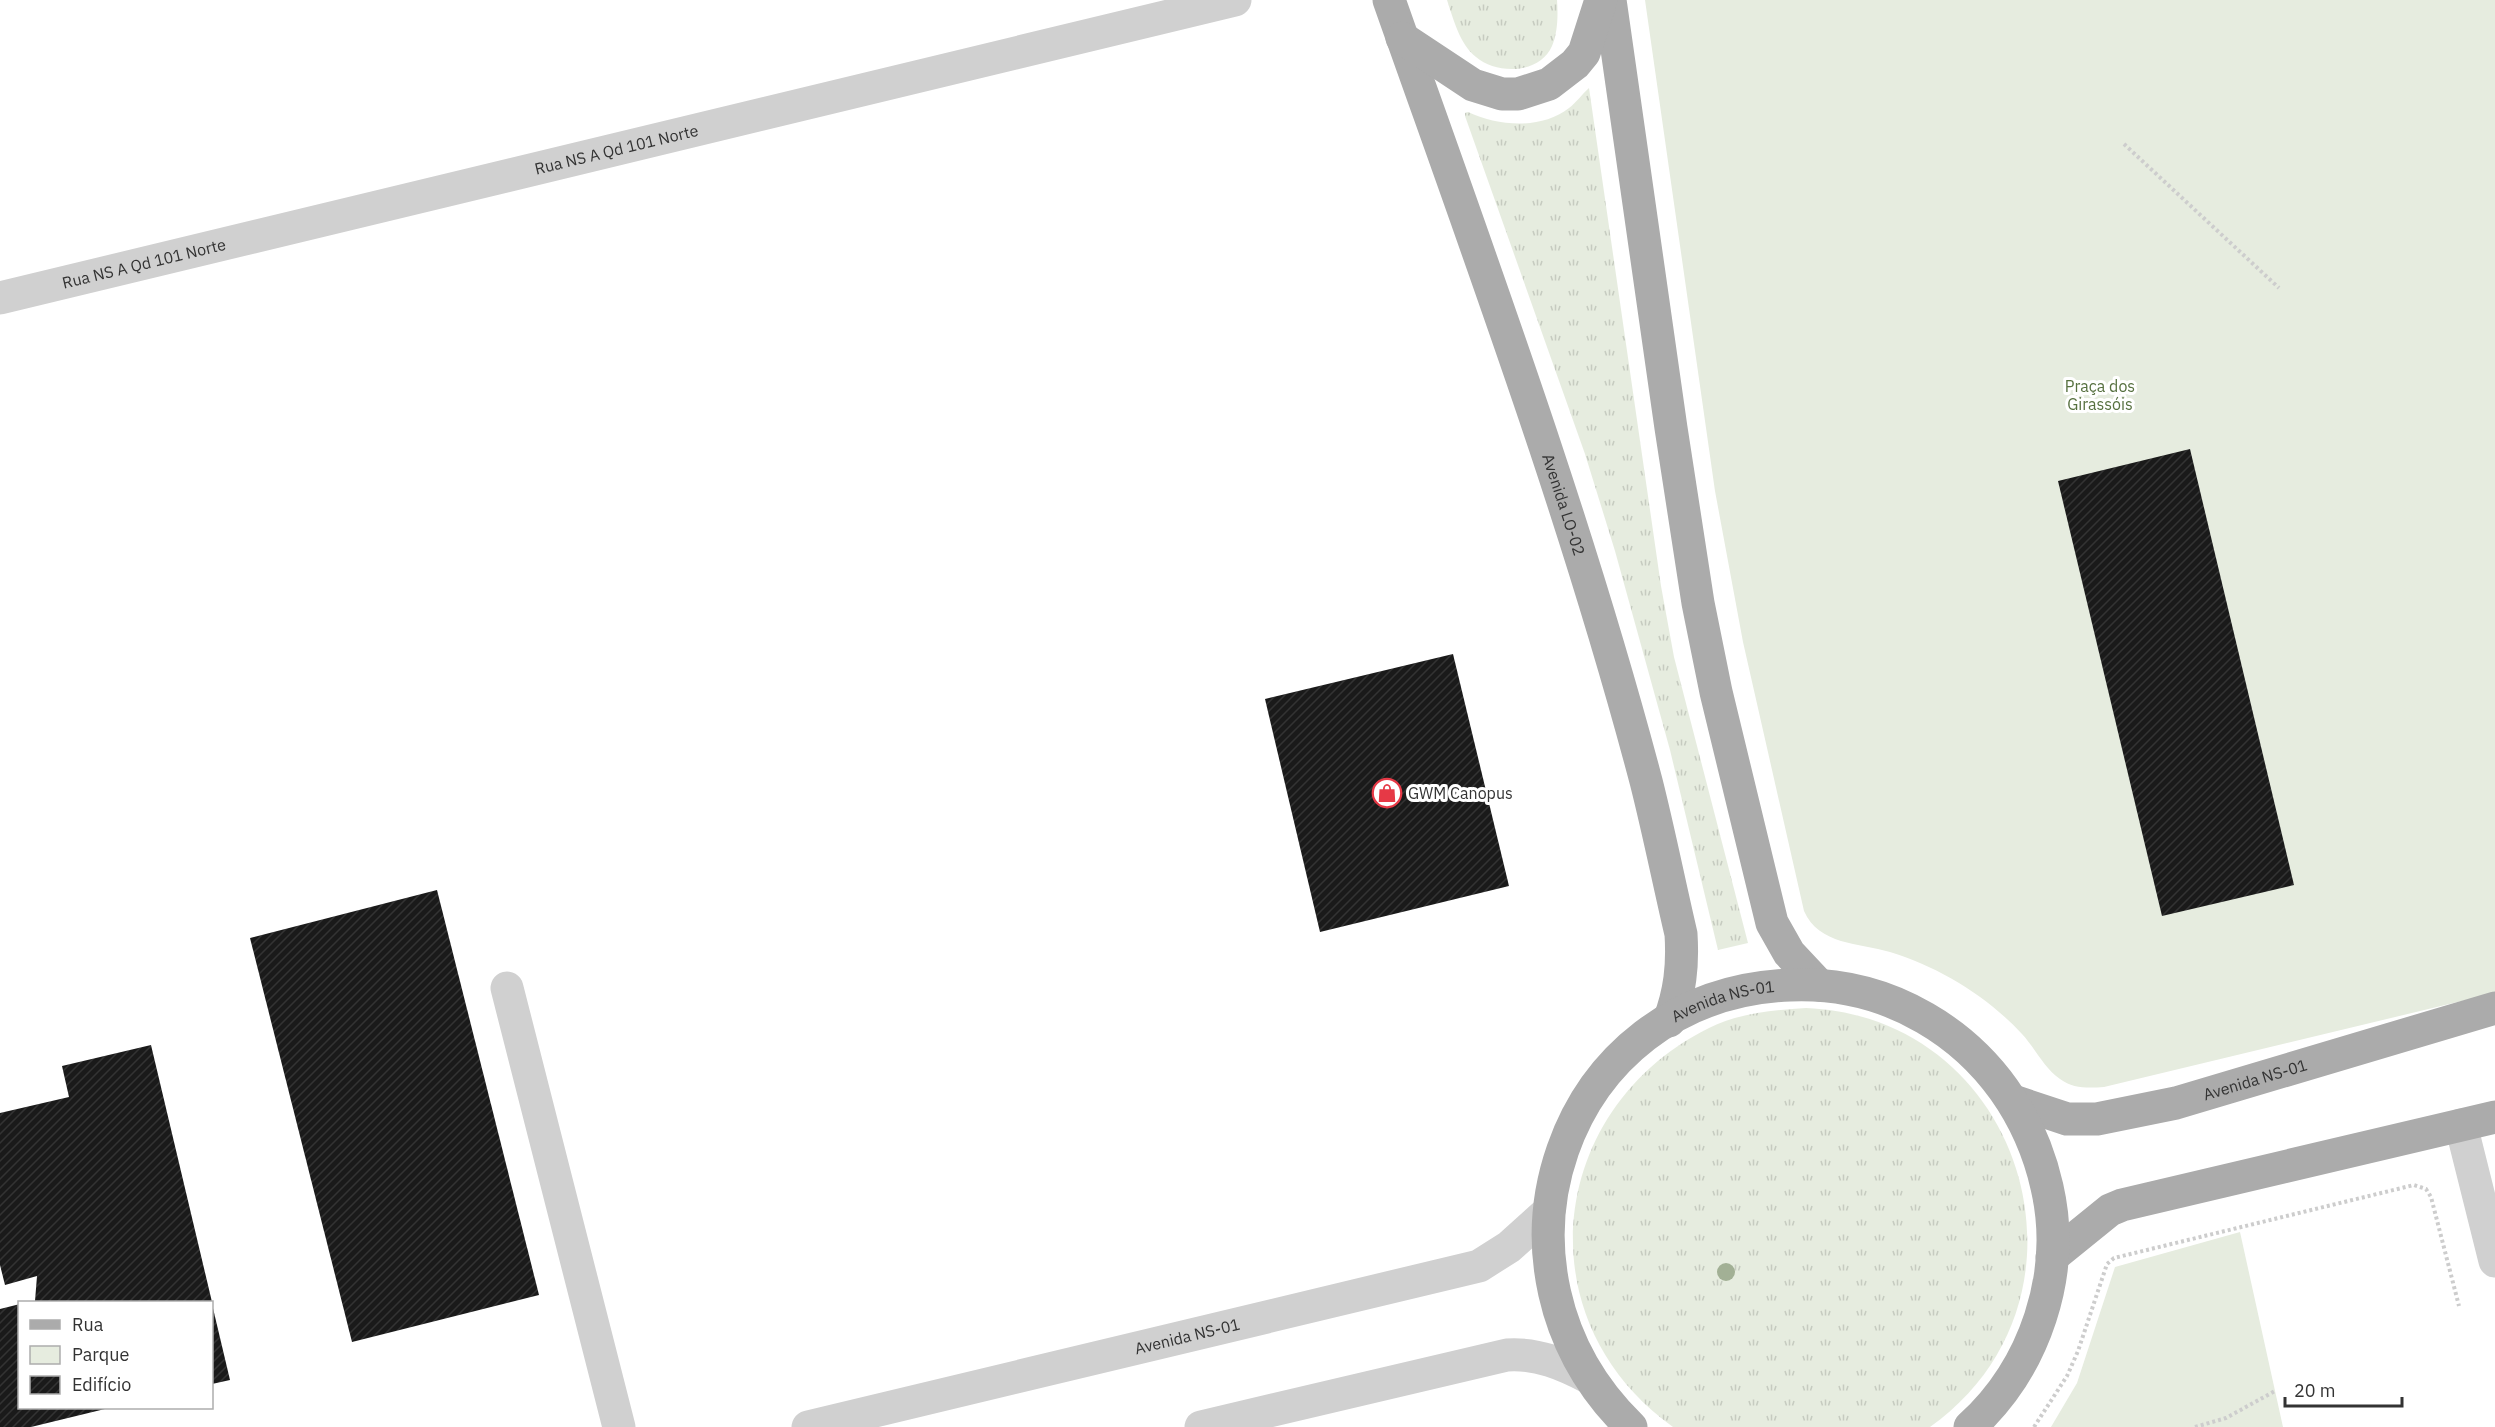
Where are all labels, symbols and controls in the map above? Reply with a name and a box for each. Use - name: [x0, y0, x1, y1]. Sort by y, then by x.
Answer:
- street label: Rua NS A Qd 101 Norte: [532, 120, 700, 179]
- street label: Rua NS A Qd 101 Norte: [60, 234, 228, 293]
- park label: Praça dos Girassóis: [2065, 376, 2135, 414]
- street label: Avenida LO-02: [1538, 451, 1590, 558]
- shop icon: GWM Canopus: [1371, 777, 1403, 809]
- place label: GWM Canopus: [1408, 783, 1513, 803]
- street label: Avenida NS-01: [1668, 976, 1776, 1026]
- street label: Avenida NS-01: [2201, 1055, 2309, 1104]
- legend: [18, 1301, 213, 1409]
- text: Rua: [72, 1313, 104, 1336]
- street label: Avenida NS-01: [1133, 1314, 1242, 1358]
- text: Parque: [72, 1343, 130, 1366]
- scale bar: [2285, 1370, 2402, 1408]
- text: Edifício: [72, 1373, 131, 1396]
- text: 20 m: [2294, 1379, 2336, 1402]

